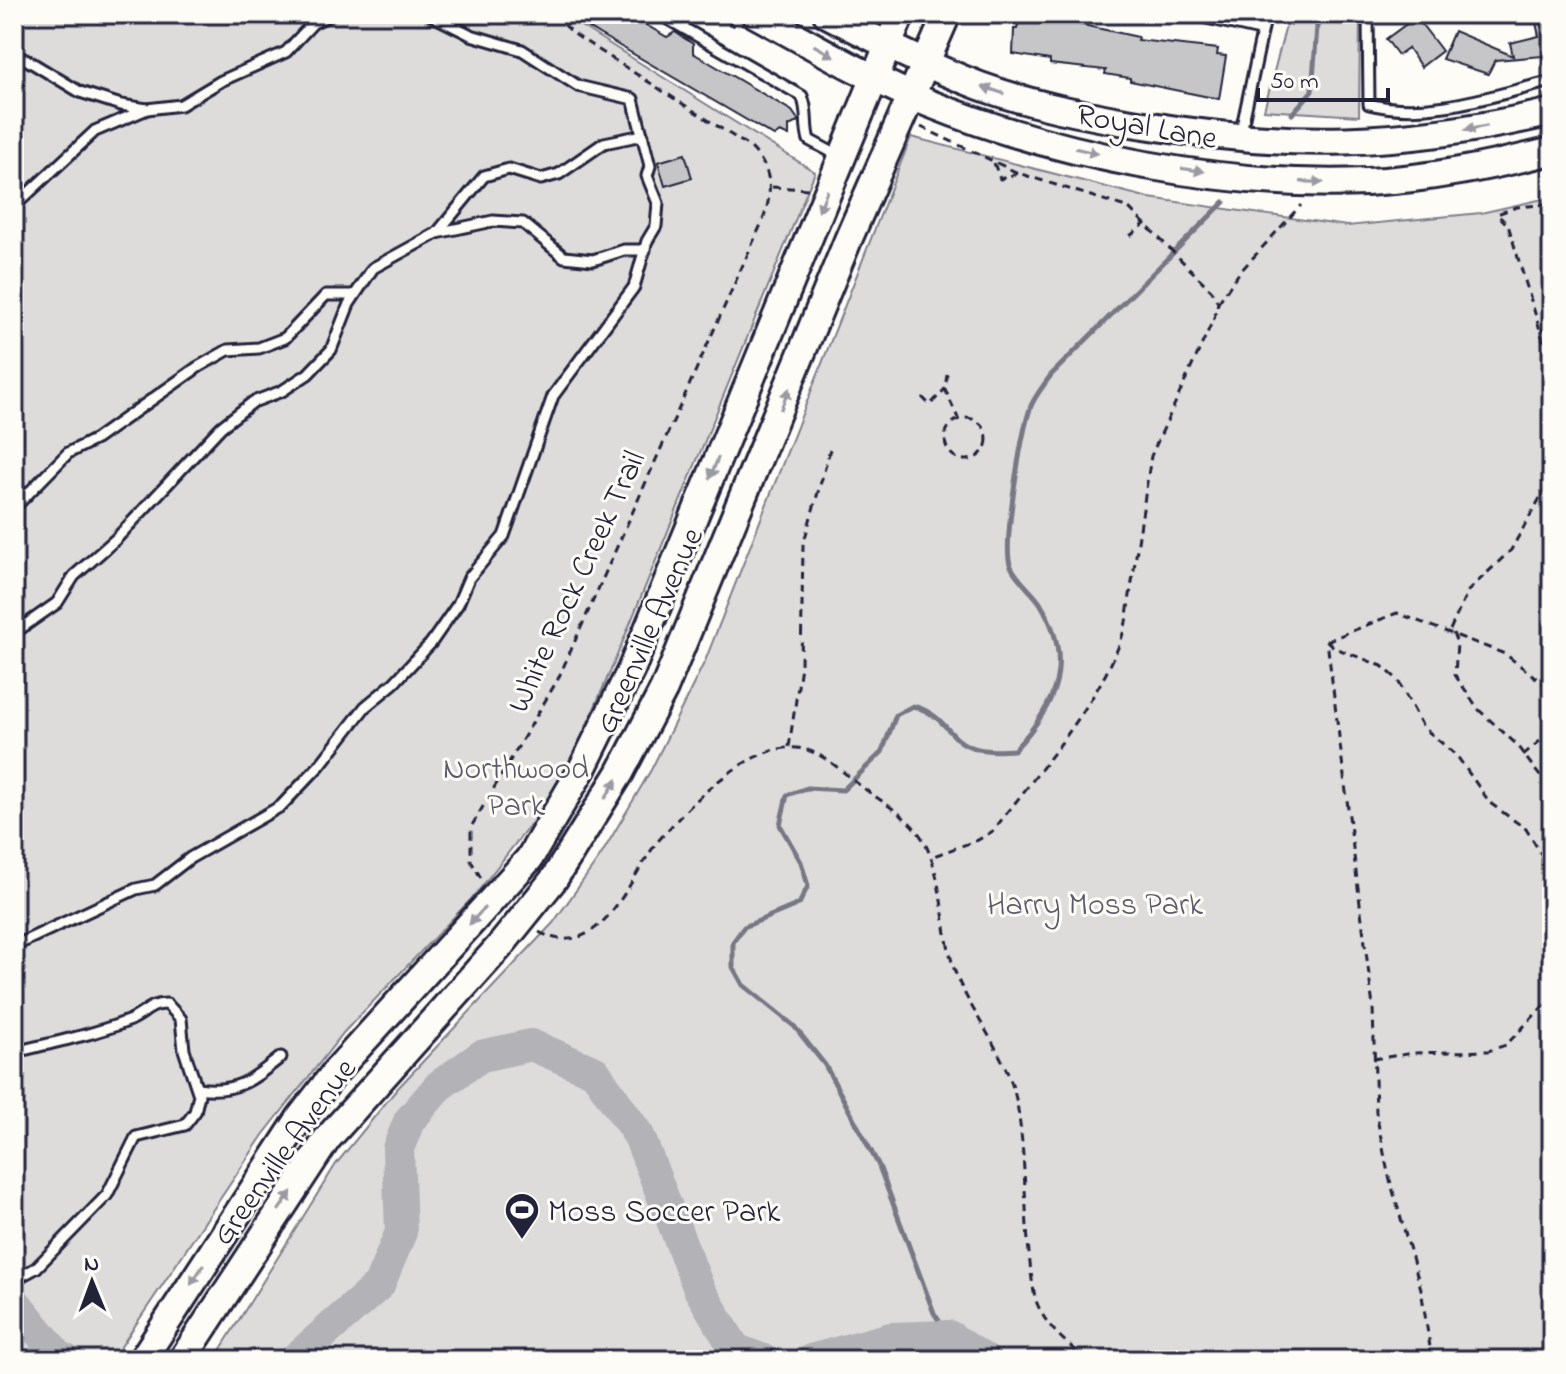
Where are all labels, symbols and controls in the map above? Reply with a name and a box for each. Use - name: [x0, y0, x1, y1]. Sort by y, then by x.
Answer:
- one-way arrow: [812, 45, 835, 58]
- scale bar: [1258, 52, 1388, 102]
- text: 50 m: [1270, 65, 1319, 100]
- one-way arrow: [981, 84, 1005, 96]
- street label: Royal Lane: [1072, 93, 1221, 164]
- one-way arrow: [1463, 122, 1488, 135]
- one-way arrow: [1074, 145, 1099, 158]
- one-way arrow: [1181, 164, 1206, 177]
- one-way arrow: [1300, 175, 1325, 188]
- one-way arrow: [816, 189, 829, 213]
- one-way arrow: [779, 387, 792, 411]
- street label: White Rock Creek Trail: [497, 444, 660, 721]
- one-way arrow: [707, 456, 720, 480]
- street label: Greenville Avenue: [585, 520, 718, 742]
- park label: Northwood Park: [443, 747, 589, 831]
- one-way arrow: [603, 778, 617, 800]
- park label: Harry Moss Park: [987, 883, 1204, 930]
- one-way arrow: [468, 907, 486, 926]
- street label: Greenville Avenue: [202, 1049, 370, 1256]
- one-way arrow: [277, 1190, 292, 1211]
- place label: Moss Soccer Park: [548, 1190, 781, 1237]
- sports icon: Moss Soccer Park: [503, 1191, 541, 1241]
- north arrow: [52, 1242, 132, 1322]
- text: N: [84, 1249, 99, 1281]
- one-way arrow: [190, 1265, 205, 1286]

